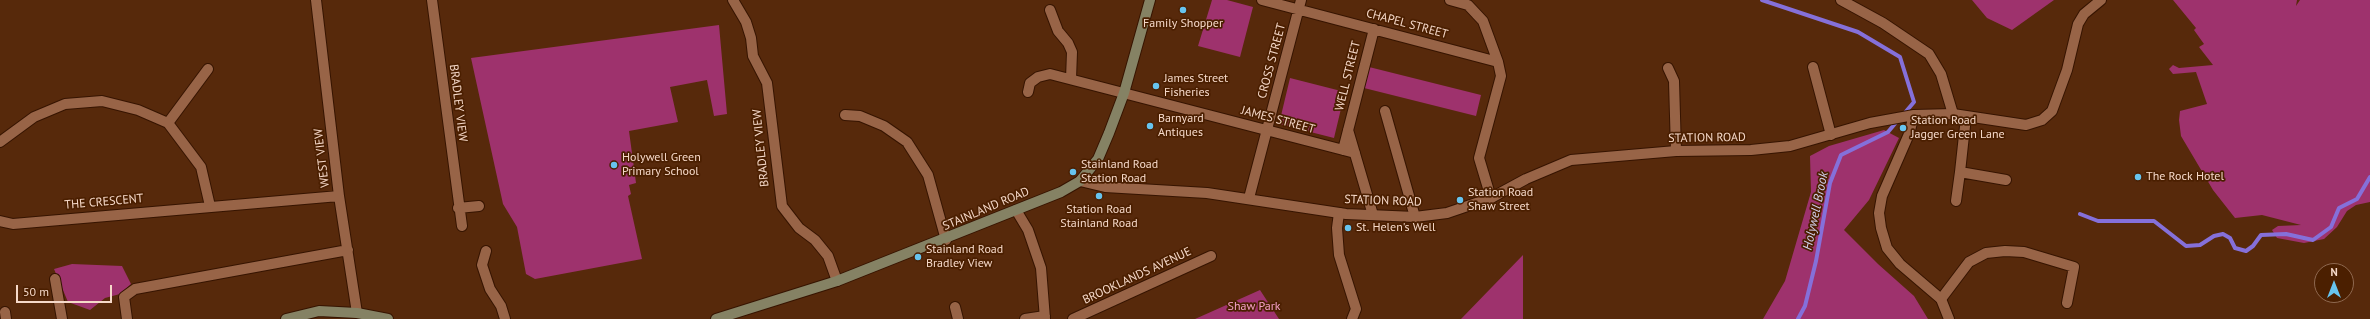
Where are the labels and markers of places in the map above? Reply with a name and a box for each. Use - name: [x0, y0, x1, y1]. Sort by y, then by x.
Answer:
- marker: Family Shopper: [1178, 5, 1188, 15]
- place label: Family Shopper: [1143, 17, 1223, 31]
- place label: James Street Fisheries: [1164, 72, 1228, 100]
- marker: James Street Fisheries: [1151, 81, 1161, 91]
- place label: Barnyard Antiques: [1158, 112, 1204, 140]
- place label: Station Road Jagger Green Lane: [1911, 114, 2005, 142]
- marker: Barnyard Antiques: [1145, 121, 1155, 131]
- marker: Station Road Jagger Green Lane: [1898, 123, 1908, 133]
- place label: Holywell Green Primary School: [622, 151, 701, 179]
- place label: Stainland Road Station Road: [1081, 158, 1158, 186]
- marker: Holywell Green Primary School: [609, 160, 619, 170]
- marker: Stainland Road Station Road: [1068, 167, 1078, 177]
- place label: The Rock Hotel: [2146, 170, 2224, 184]
- marker: The Rock Hotel: [2133, 172, 2143, 182]
- place label: Station Road Shaw Street: [1468, 186, 1533, 214]
- marker: Station Road Stainland Road: [1094, 191, 1104, 201]
- marker: Station Road Shaw Street: [1455, 195, 1465, 205]
- place label: Station Road Stainland Road: [1060, 203, 1138, 231]
- place label: St. Helen's Well: [1356, 221, 1435, 235]
- marker: St. Helen's Well: [1343, 223, 1353, 233]
- place label: Stainland Road Bradley View: [926, 243, 1003, 271]
- marker: Stainland Road Bradley View: [913, 252, 923, 262]

